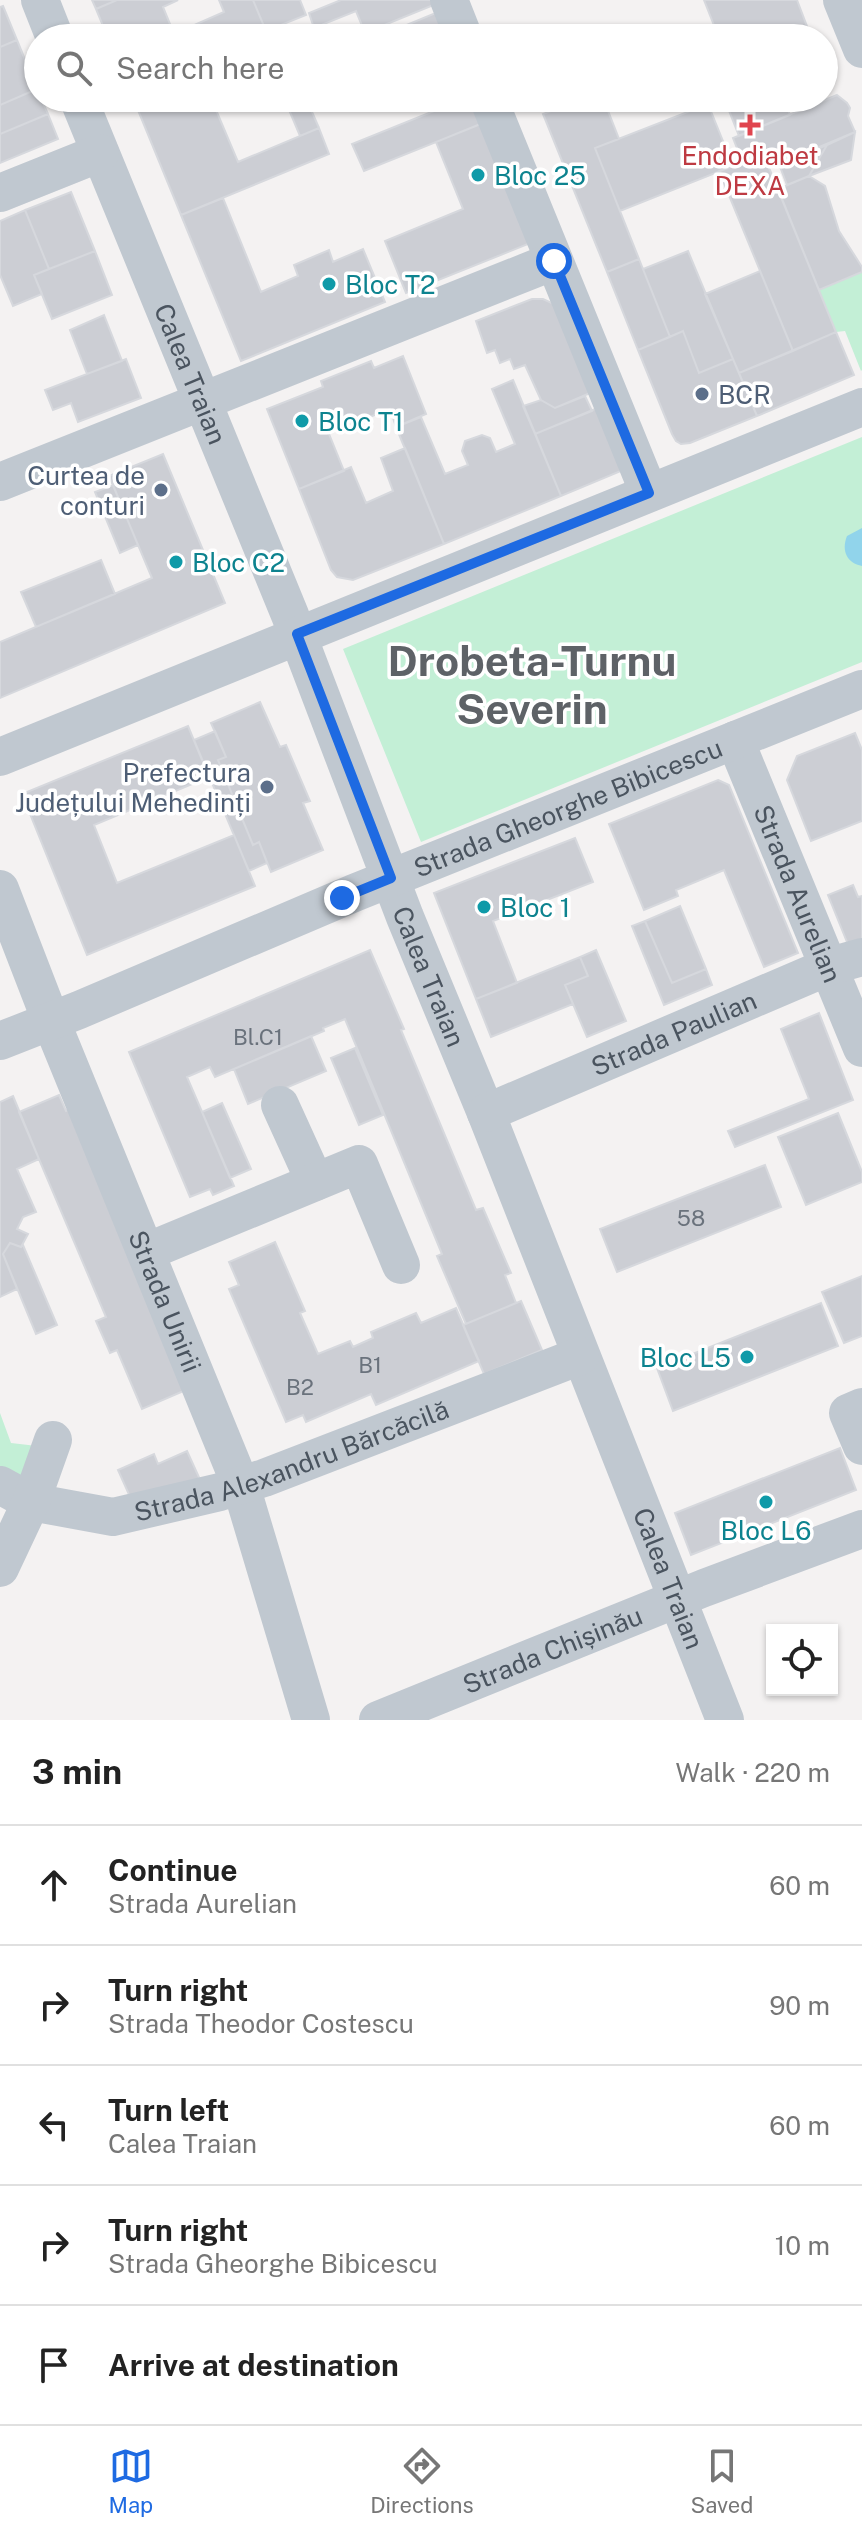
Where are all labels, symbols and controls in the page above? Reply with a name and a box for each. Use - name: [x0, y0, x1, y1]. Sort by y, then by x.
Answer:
- search box: [24, 24, 838, 112]
- icon: search: [52, 46, 96, 90]
- text: Search here: [116, 50, 284, 86]
- marker: Endodiabet DEXA: [739, 114, 761, 136]
- place label: Endodiabet DEXA: [681, 140, 819, 201]
- place label: Bloc 25: [494, 160, 586, 191]
- marker: Bloc 25: [469, 166, 487, 184]
- route start: [536, 243, 572, 279]
- place label: Bloc T2: [345, 269, 436, 300]
- marker: Bloc T2: [320, 275, 338, 293]
- street label: Calea Traian: [148, 299, 234, 449]
- place label: BCR: [718, 379, 771, 410]
- marker: BCR: [693, 385, 711, 403]
- place label: Bloc T1: [318, 406, 404, 437]
- marker: Bloc T1: [293, 412, 311, 430]
- place label: Curtea de conturi: [27, 460, 145, 521]
- marker: Curtea de conturi: [152, 481, 170, 499]
- place label: Bloc C2: [192, 547, 285, 578]
- marker: Bloc C2: [167, 553, 185, 571]
- district label: Drobeta-Turnu Severin: [388, 636, 676, 733]
- street label: Strada Gheorghe Bibicescu: [409, 731, 726, 883]
- place label: Prefectura Județului Mehedinți: [15, 757, 251, 818]
- marker: Prefectura Județului Mehedinți: [258, 778, 276, 796]
- street label: Strada Aurelian: [748, 800, 849, 987]
- route end: [324, 880, 360, 916]
- place label: Bloc 1: [500, 892, 570, 923]
- marker: Bloc 1: [475, 898, 493, 916]
- street label: Calea Traian: [387, 902, 472, 1051]
- street label: Strada Paulian: [586, 984, 761, 1082]
- house number: Bl.C1: [233, 1024, 283, 1050]
- house number: 58: [677, 1205, 705, 1231]
- street label: Strada Unirii: [123, 1226, 208, 1377]
- place label: Bloc L5: [640, 1342, 731, 1373]
- marker: Bloc L5: [738, 1348, 756, 1366]
- house number: B1: [358, 1352, 382, 1378]
- house number: B2: [286, 1374, 314, 1400]
- street label: Strada Alexandru Bărcăcilă: [131, 1393, 453, 1527]
- marker: Bloc L6: [757, 1493, 775, 1511]
- street label: Calea Traian: [627, 1503, 711, 1653]
- place label: Bloc L6: [721, 1515, 811, 1546]
- street label: Strada Chișinău: [458, 1599, 647, 1700]
- map controls: [766, 1624, 838, 1696]
- button: locate: [766, 1624, 838, 1696]
- text: 3 min: [32, 1752, 122, 1792]
- text: Walk · 220 m: [675, 1757, 830, 1788]
- text: Continue: [108, 1852, 238, 1888]
- icon: ahead: [32, 1863, 76, 1907]
- text: 60 m: [769, 1870, 830, 1901]
- text: Strada Aurelian: [108, 1888, 297, 1919]
- text: Turn right: [108, 1972, 248, 2008]
- icon: right: [32, 1983, 76, 2027]
- text: 90 m: [769, 1990, 830, 2021]
- text: Strada Theodor Costescu: [108, 2008, 414, 2039]
- text: Turn left: [108, 2092, 229, 2128]
- icon: left: [32, 2103, 76, 2147]
- text: 60 m: [769, 2110, 830, 2141]
- text: Calea Traian: [108, 2128, 257, 2159]
- text: Turn right: [108, 2212, 248, 2248]
- icon: right: [32, 2223, 76, 2267]
- text: 10 m: [775, 2230, 830, 2261]
- text: Strada Gheorghe Bibicescu: [108, 2248, 438, 2279]
- icon: arrive: [32, 2343, 76, 2387]
- text: Arrive at destination: [108, 2347, 399, 2383]
- tab: Map: [109, 2444, 153, 2518]
- tab: Directions: [370, 2444, 474, 2518]
- tab: Saved: [691, 2444, 753, 2518]

